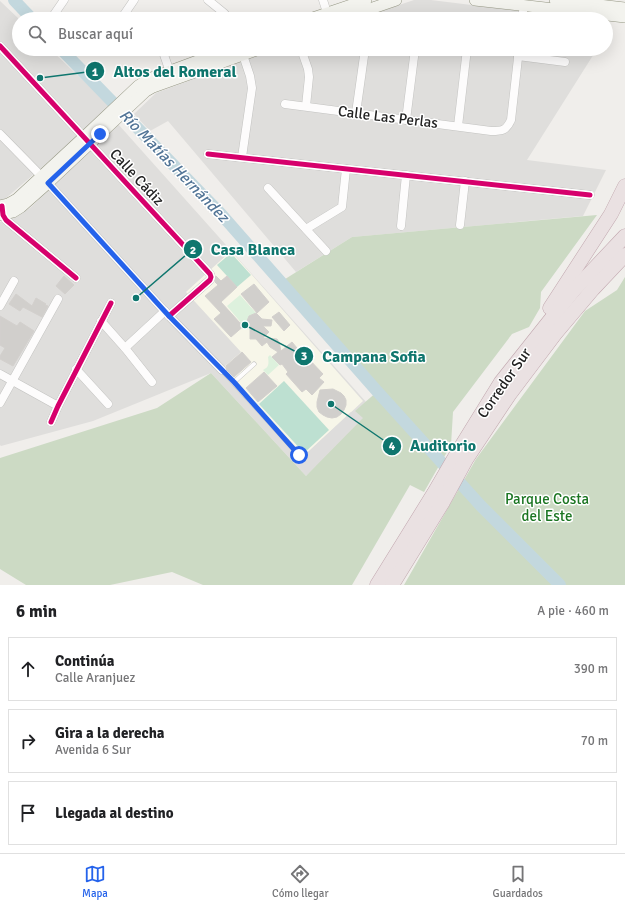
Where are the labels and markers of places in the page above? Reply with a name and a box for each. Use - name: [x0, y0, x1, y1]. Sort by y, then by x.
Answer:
- callout: Altos del Romeral: [85, 57, 244, 85]
- callout: Casa Blanca: [183, 235, 304, 263]
- callout: Campana Sofia: [294, 342, 434, 370]
- callout: Auditorio: [382, 432, 484, 460]

